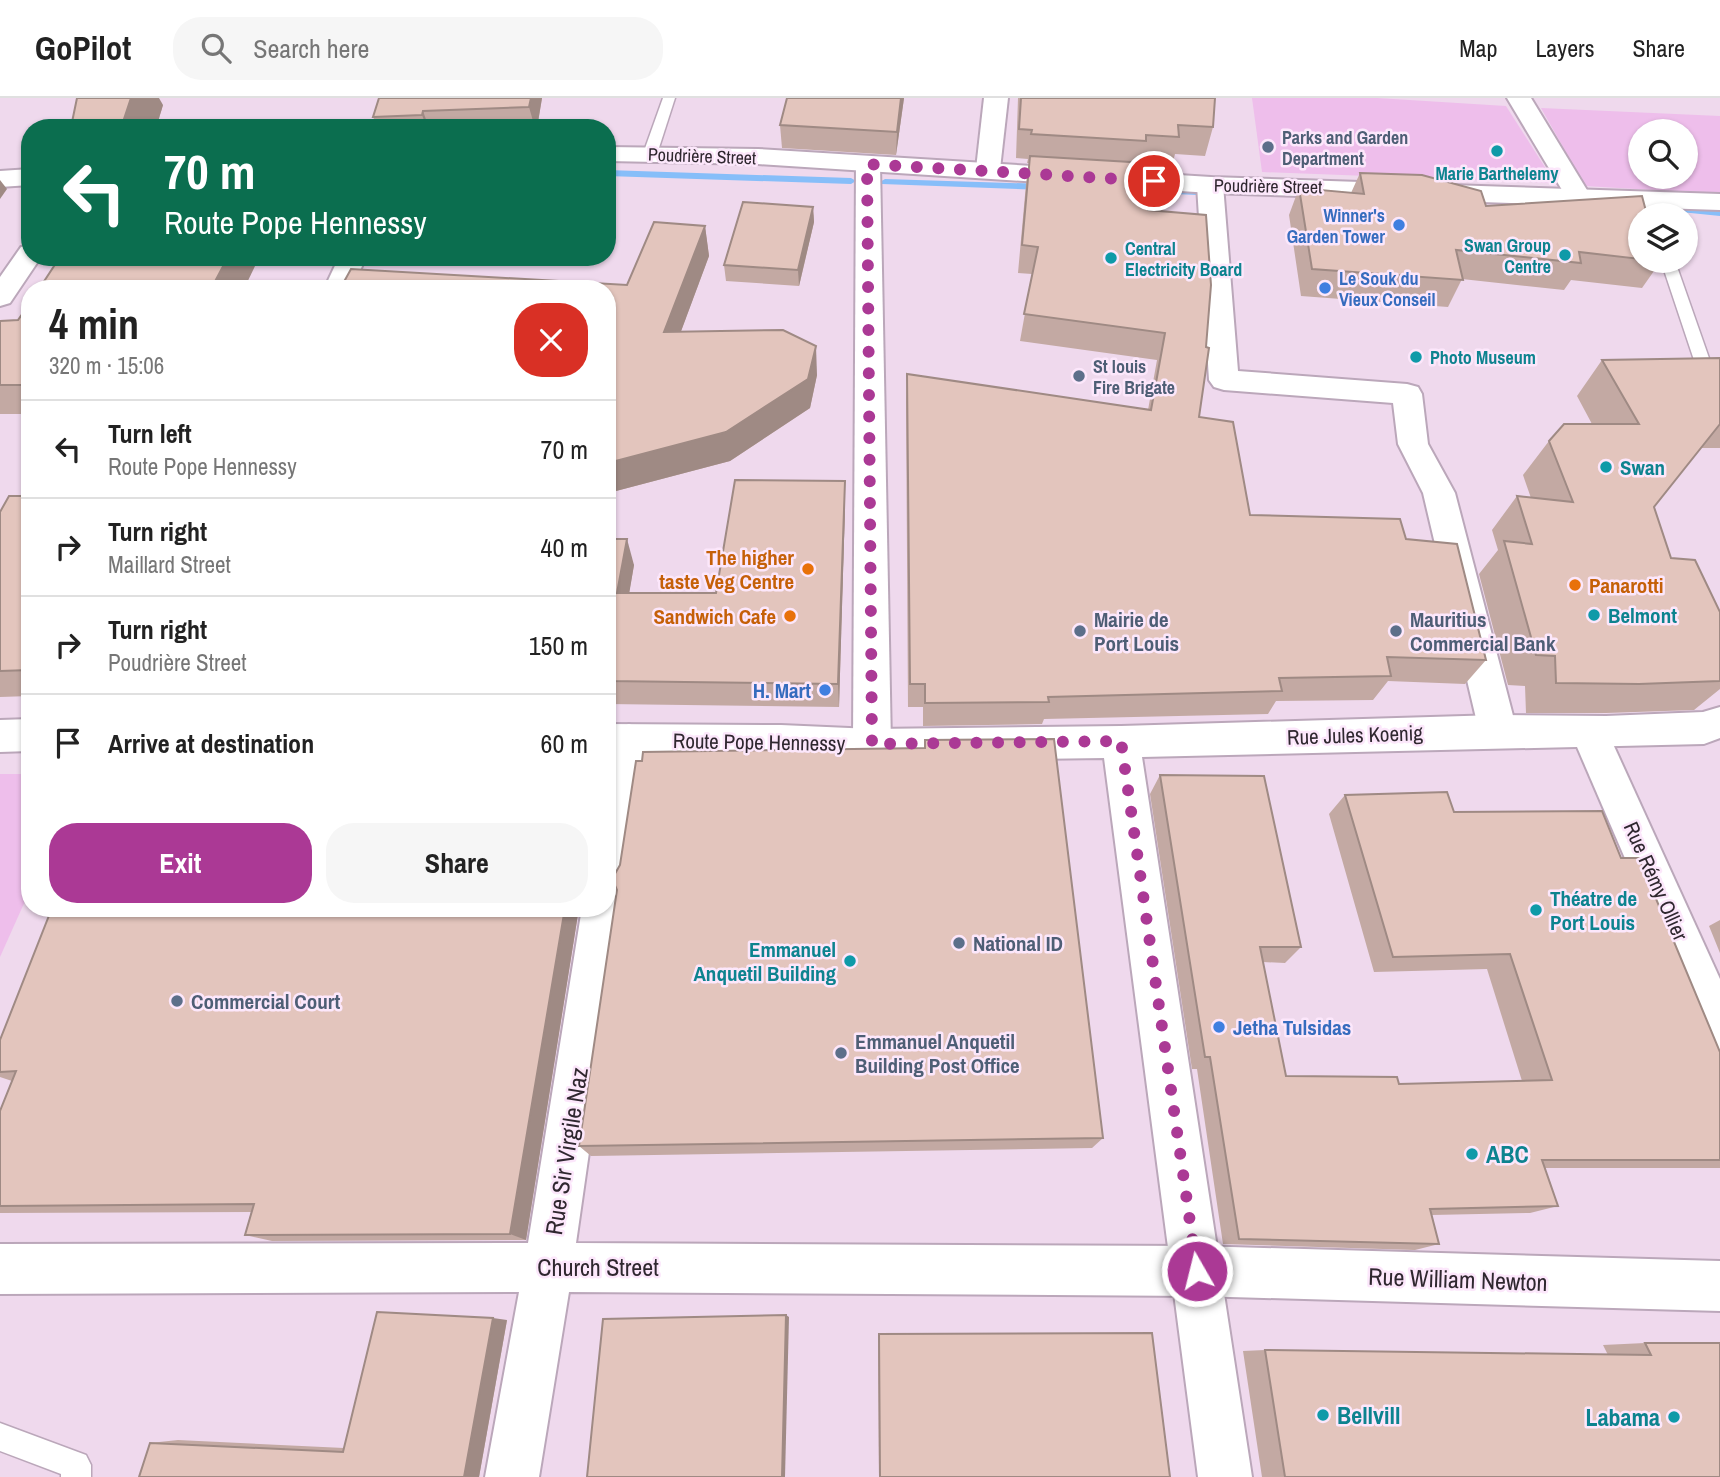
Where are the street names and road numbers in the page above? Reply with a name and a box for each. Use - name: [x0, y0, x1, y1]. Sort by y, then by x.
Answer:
- street label: Poudrière Street: [647, 142, 757, 170]
- street label: Poudrière Street: [1214, 173, 1322, 199]
- street label: Rue Jules Koenig: [1287, 718, 1424, 752]
- street label: Route Pope Hennessy: [673, 726, 846, 758]
- street label: Rue Rémy Ollier: [1617, 817, 1695, 945]
- street label: Rue Sir Virgile Naz: [537, 1065, 595, 1237]
- street label: Church Street: [537, 1251, 659, 1283]
- street label: Rue William Newton: [1368, 1260, 1548, 1298]

